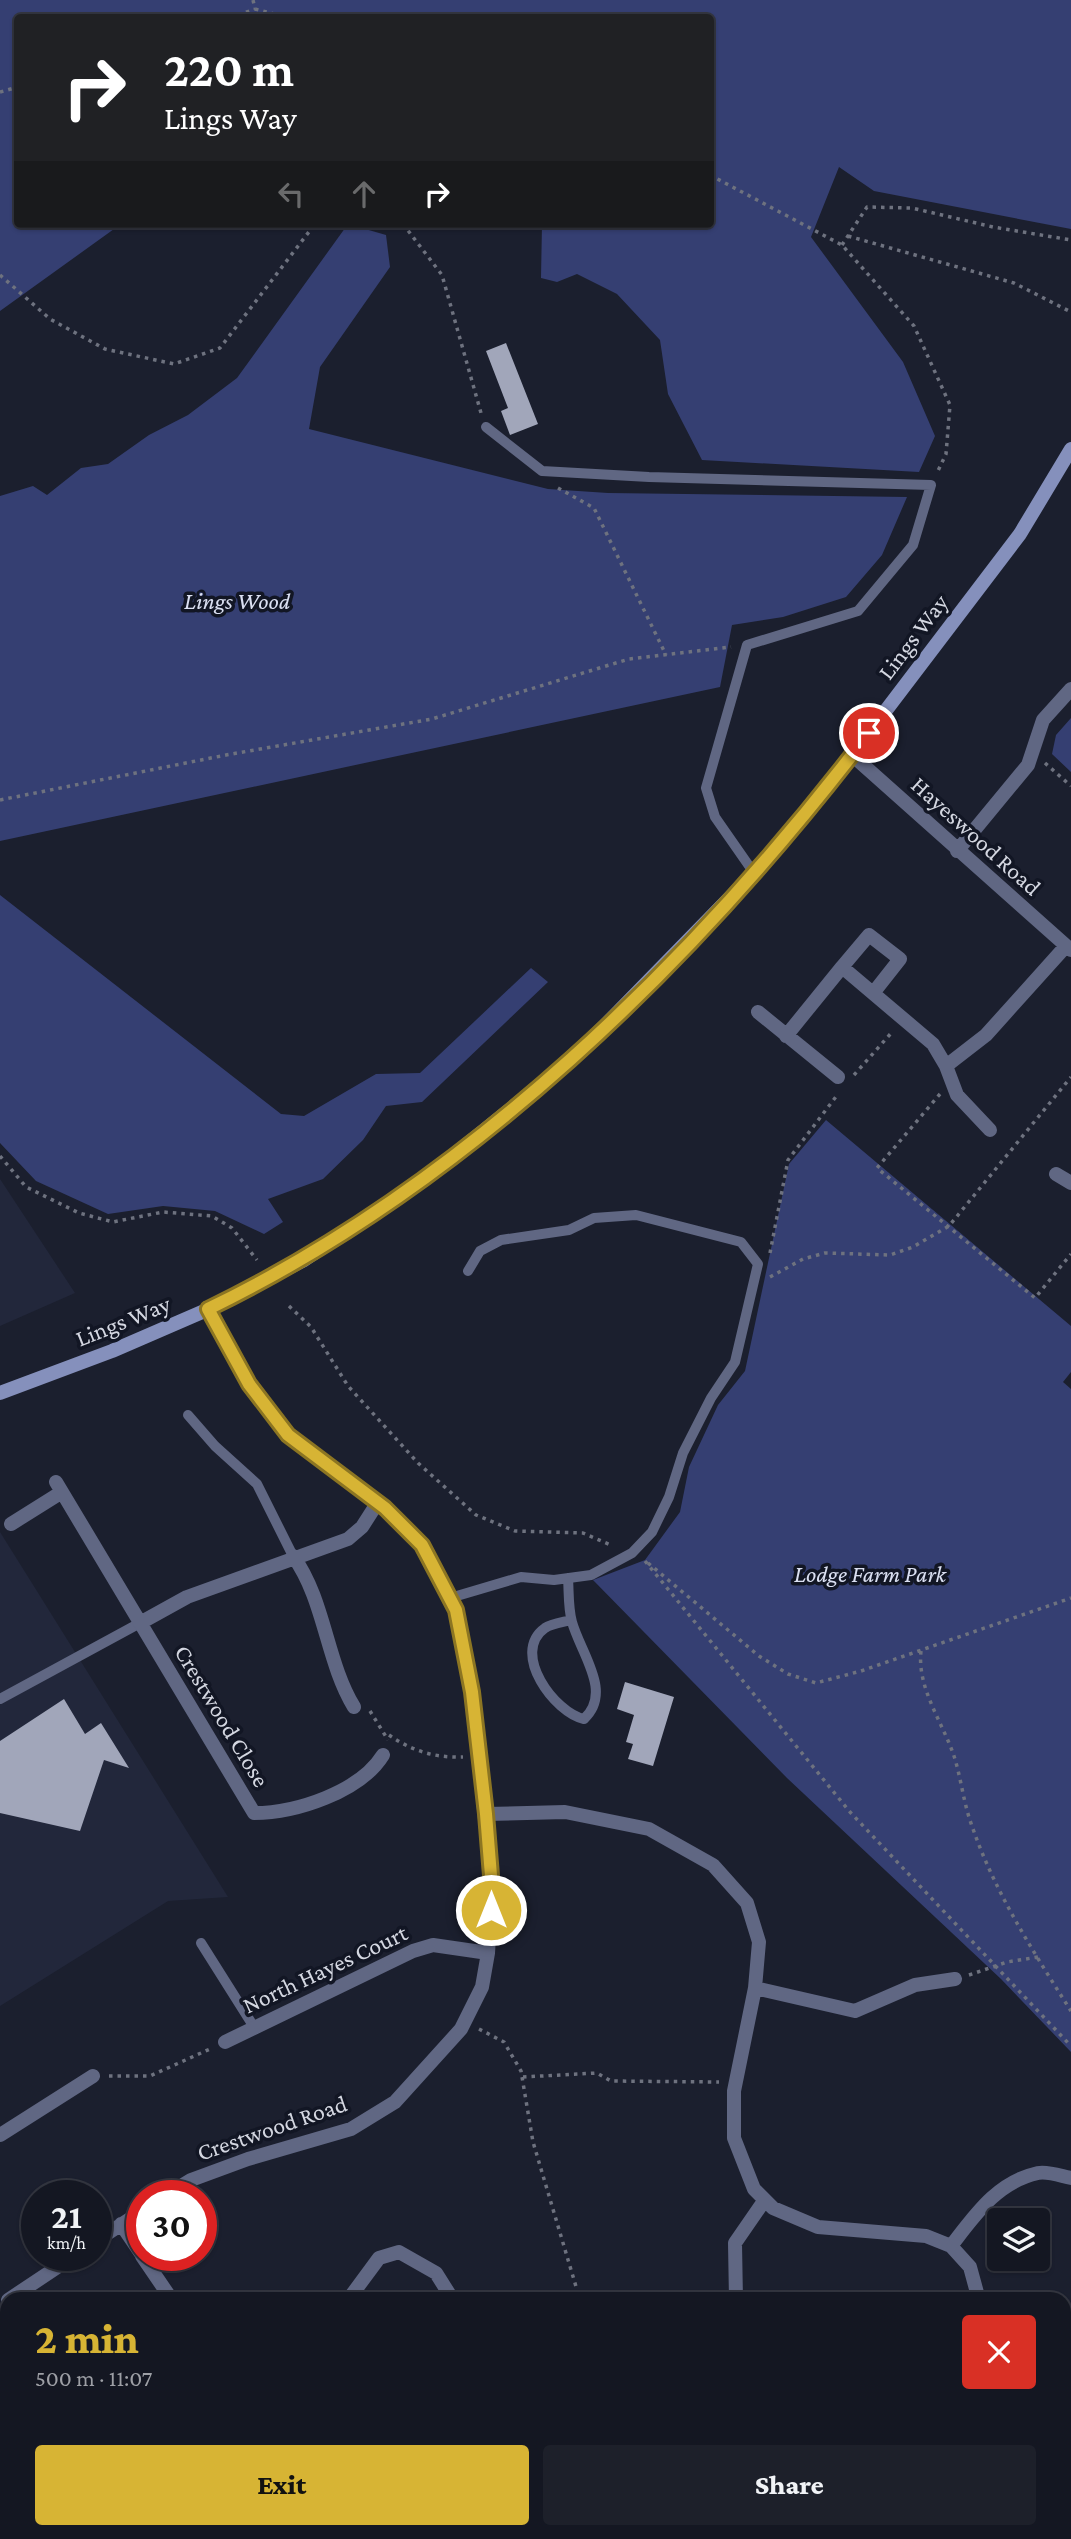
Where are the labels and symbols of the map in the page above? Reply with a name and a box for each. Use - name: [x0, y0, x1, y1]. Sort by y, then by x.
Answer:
- park label: Lings Wood: [184, 587, 291, 614]
- street label: Lings Way: [872, 588, 954, 685]
- pin: [839, 703, 899, 763]
- street label: Hayeswood Road: [906, 771, 1047, 901]
- street label: Lings Way: [72, 1289, 175, 1352]
- park label: Lodge Farm Park: [794, 1560, 948, 1587]
- street label: Crestwood Close: [169, 1640, 275, 1792]
- position arrow: [454, 1873, 528, 1947]
- street label: North Hayes Court: [238, 1918, 412, 2019]
- street label: Crestwood Road: [193, 2089, 351, 2166]
- speed limit sign: 30: [126, 2180, 217, 2271]

